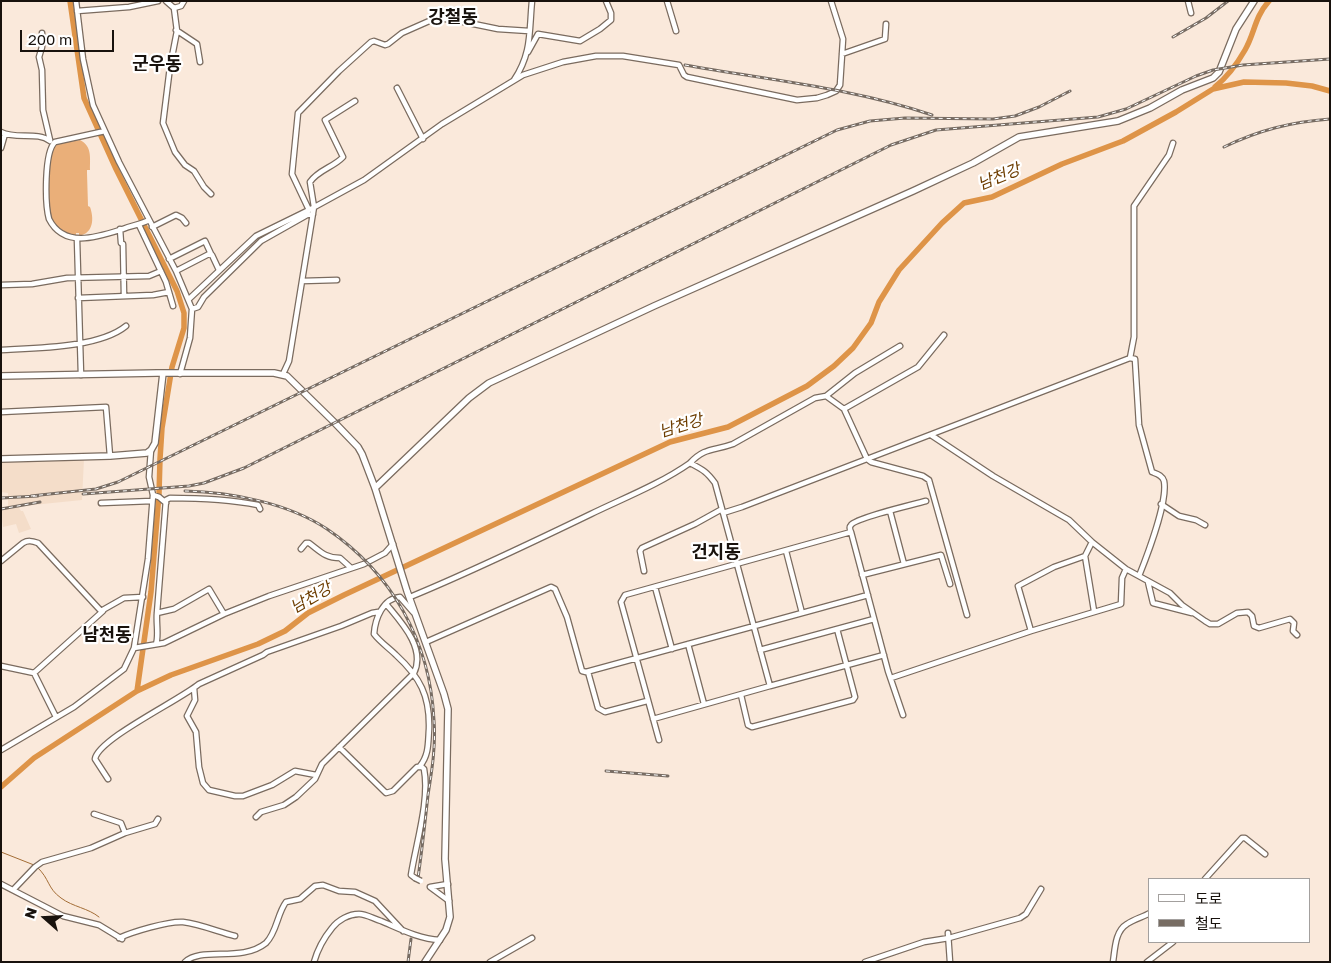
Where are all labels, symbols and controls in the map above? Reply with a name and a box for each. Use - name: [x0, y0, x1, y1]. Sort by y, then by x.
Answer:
- district label: 강철동: [428, 6, 478, 28]
- scale bar: [22, 20, 116, 52]
- text: 200 m: [28, 30, 72, 48]
- district label: 군우동: [132, 53, 182, 75]
- water label: 남천강: [975, 160, 1023, 194]
- water label: 남천강: [657, 410, 705, 442]
- district label: 건지동: [691, 541, 741, 563]
- water label: 남천강: [287, 579, 335, 617]
- district label: 남천동: [82, 624, 132, 646]
- legend: [1148, 878, 1311, 943]
- text: 도로: [1195, 889, 1223, 907]
- north arrow: [20, 893, 70, 943]
- text: N: [21, 905, 40, 921]
- text: 철도: [1195, 914, 1223, 932]

